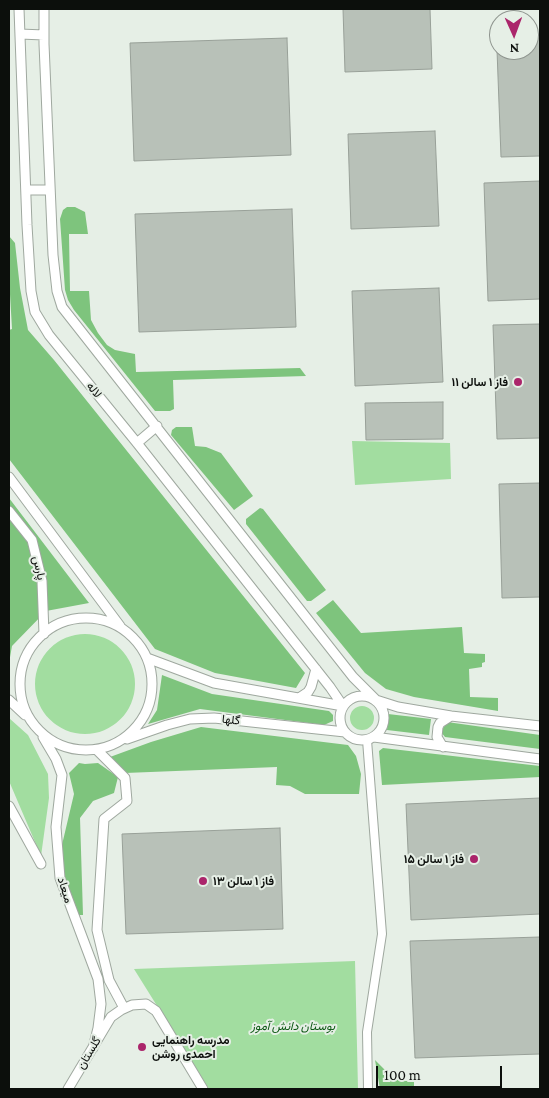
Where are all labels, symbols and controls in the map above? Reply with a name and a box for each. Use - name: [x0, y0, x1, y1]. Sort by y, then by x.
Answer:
- north arrow: [489, 10, 539, 60]
- text: N: [509, 41, 520, 57]
- place label: فاز ۱ سالن ۱۱: [451, 375, 508, 389]
- marker: فاز ۱ سالن ۱۱: [512, 376, 524, 388]
- street label: لاله: [83, 379, 105, 401]
- street label: پارس: [29, 555, 49, 581]
- street label: گلها: [221, 712, 241, 728]
- place label: فاز ۱ سالن ۱۵: [404, 852, 464, 866]
- marker: فاز ۱ سالن ۱۵: [468, 853, 480, 865]
- place label: فاز ۱ سالن ۱۳: [213, 874, 274, 888]
- street label: میعاد: [54, 875, 76, 905]
- marker: فاز ۱ سالن ۱۳: [197, 875, 209, 887]
- park label: بوستان دانش آموز: [251, 1019, 335, 1033]
- place label: مدرسه راهنمایی احمدی روشن: [152, 1033, 229, 1061]
- street label: گلستان: [74, 1034, 104, 1072]
- marker: مدرسه راهنمایی احمدی روشن: [136, 1041, 148, 1053]
- scale bar: [379, 1056, 505, 1088]
- text: 100 m: [384, 1067, 421, 1083]

